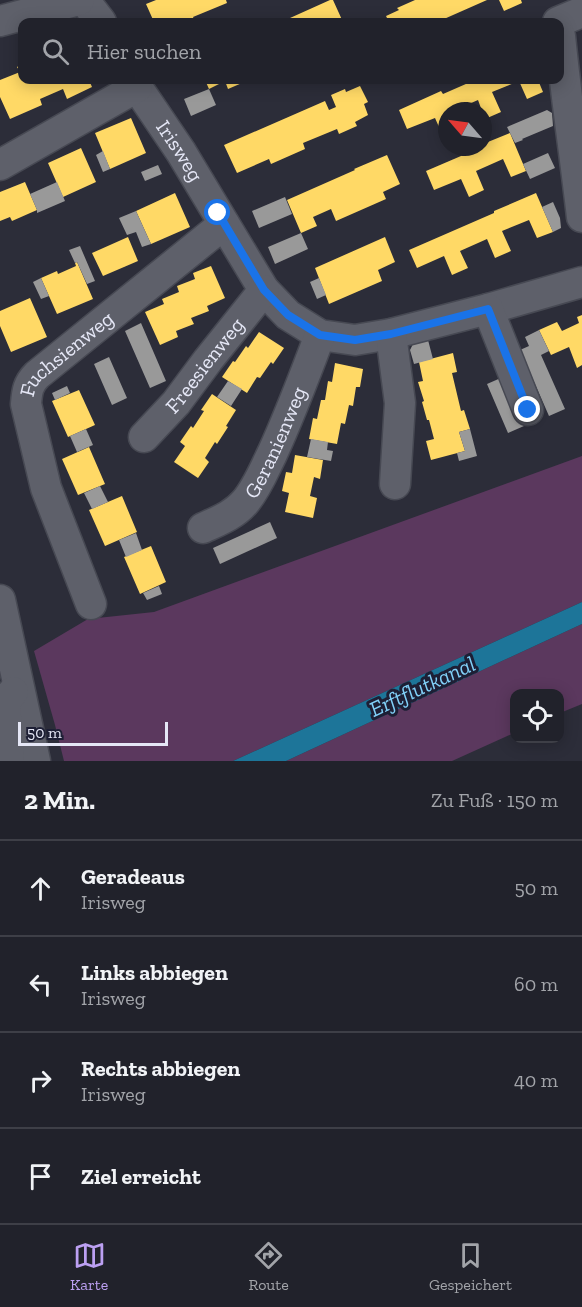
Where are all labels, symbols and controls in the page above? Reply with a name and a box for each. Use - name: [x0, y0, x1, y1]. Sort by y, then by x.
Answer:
- search box: [18, 18, 564, 84]
- icon: search: [39, 35, 72, 68]
- text: Hier suchen: [87, 38, 201, 65]
- north arrow: [438, 102, 492, 156]
- street label: Irisweg: [151, 115, 209, 186]
- route start: [204, 199, 230, 225]
- street label: Fuchsienweg: [14, 305, 119, 399]
- street label: Freesienweg: [160, 312, 249, 418]
- street label: Geranienweg: [239, 382, 311, 503]
- route end: [514, 396, 540, 422]
- water label: Erftflutkanal: [365, 650, 480, 723]
- map controls: [510, 689, 564, 743]
- button: locate: [510, 689, 564, 743]
- scale bar: [18, 719, 168, 746]
- text: 50 m: [27, 723, 62, 742]
- text: 2 Min.: [24, 784, 95, 816]
- text: Zu Fuß · 150 m: [431, 788, 558, 812]
- text: Geradeaus: [81, 863, 185, 890]
- icon: ahead: [24, 872, 57, 905]
- text: 50 m: [514, 876, 558, 900]
- text: Irisweg: [81, 890, 146, 914]
- text: Links abbiegen: [81, 959, 228, 986]
- icon: left: [24, 968, 57, 1001]
- text: 60 m: [514, 972, 558, 996]
- text: Irisweg: [81, 986, 146, 1010]
- text: Rechts abbiegen: [81, 1055, 240, 1082]
- icon: right: [24, 1064, 57, 1097]
- text: 40 m: [514, 1068, 558, 1092]
- text: Irisweg: [81, 1082, 146, 1106]
- icon: arrive: [24, 1160, 57, 1193]
- text: Ziel erreicht: [81, 1163, 201, 1190]
- tab: Karte: [70, 1239, 108, 1294]
- tab: Route: [248, 1239, 289, 1294]
- tab: Gespeichert: [429, 1239, 512, 1294]

